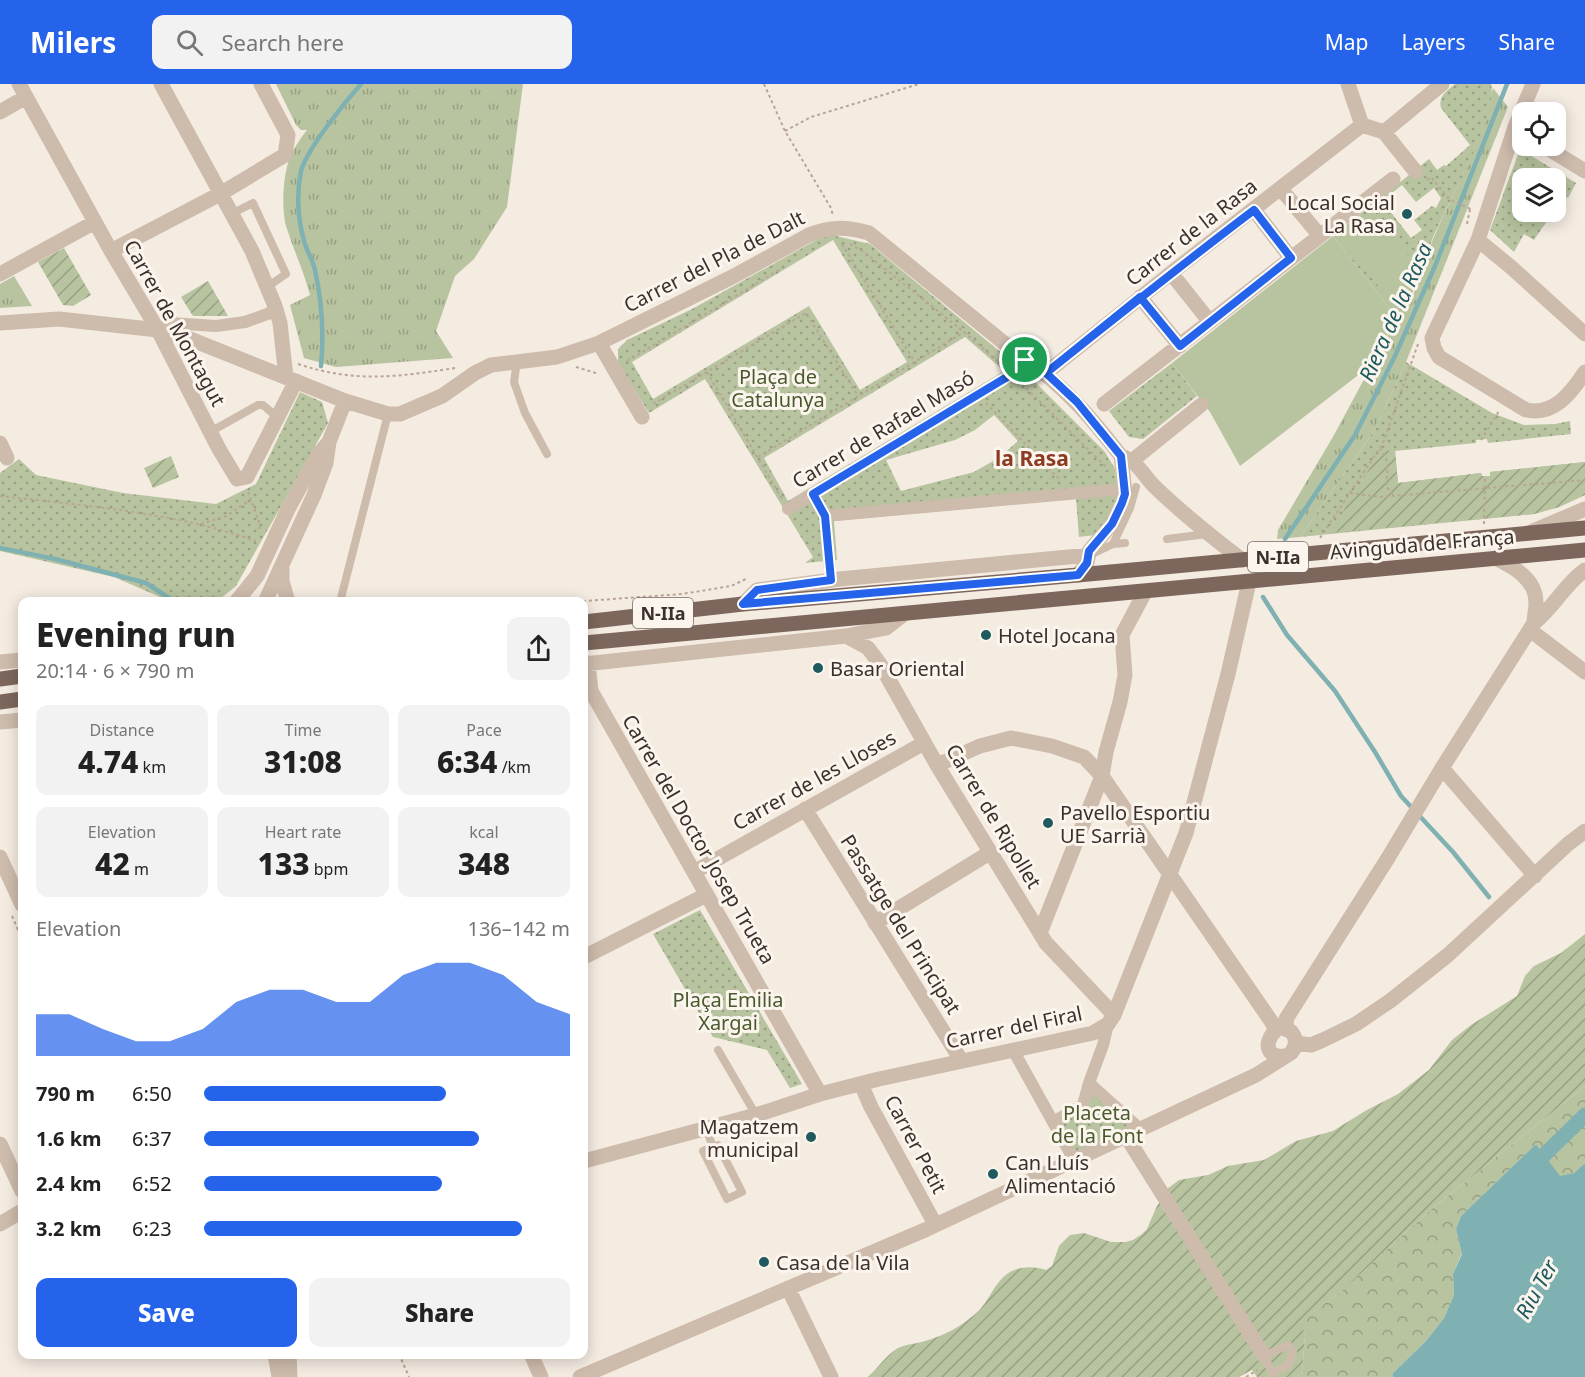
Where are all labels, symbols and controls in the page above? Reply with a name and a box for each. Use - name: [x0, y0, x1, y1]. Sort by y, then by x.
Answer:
- search box: [152, 15, 572, 69]
- text: Milers: [30, 23, 116, 61]
- icon: search: [173, 26, 206, 59]
- text: Search here: [221, 27, 344, 57]
- text: Map: [1325, 28, 1369, 56]
- text: Layers: [1402, 28, 1466, 56]
- text: Share: [1499, 28, 1555, 56]
- map controls: [1512, 102, 1566, 222]
- button: locate: [1512, 102, 1566, 156]
- button: layers: [1512, 168, 1566, 222]
- street label: Carrer de la Rasa: [1120, 172, 1262, 292]
- place label: Local Social La Rasa: [1287, 189, 1395, 239]
- street label: Carrer del Pla de Dalt: [619, 204, 809, 318]
- marker: Local Social La Rasa: [1400, 207, 1414, 221]
- street label: Carrer de Montagut: [118, 235, 232, 411]
- water label: Riera de la Rasa: [1352, 238, 1438, 386]
- pin: [999, 334, 1050, 385]
- icon: arrive: [1008, 343, 1041, 376]
- park label: Plaça de Catalunya: [731, 363, 825, 413]
- street label: Carrer de Rafael Masó: [787, 364, 979, 494]
- district label: la Rasa: [995, 444, 1069, 472]
- street label: Avinguda de França: [1329, 522, 1515, 566]
- road number: N-IIa: [1248, 542, 1308, 572]
- road number: N-IIa: [633, 598, 693, 628]
- text: Evening run: [36, 612, 236, 657]
- button: share: [507, 617, 570, 680]
- place label: Hotel Jocana: [998, 622, 1116, 649]
- marker: Hotel Jocana: [979, 628, 993, 642]
- place label: Basar Oriental: [830, 655, 965, 682]
- text: 20:14 · 6 × 790 m: [36, 657, 194, 684]
- marker: Basar Oriental: [811, 661, 825, 675]
- street label: Carrer del Doctor Josep Trueta: [616, 709, 782, 969]
- text: Distance: [90, 719, 154, 741]
- text: Time: [284, 719, 322, 741]
- text: Pace: [466, 719, 502, 741]
- street label: Carrer de les Lloses: [727, 724, 901, 836]
- street label: Carrer de Ripollet: [940, 739, 1048, 893]
- text: 4.74: [78, 741, 138, 782]
- text: 31:08: [264, 741, 342, 782]
- text: 6:34: [437, 741, 497, 782]
- text: km: [138, 756, 166, 778]
- text: /km: [497, 756, 531, 778]
- place label: Pavello Esportiu UE Sarrià: [1060, 799, 1210, 849]
- marker: Pavello Esportiu UE Sarrià: [1041, 816, 1055, 830]
- text: Elevation: [88, 821, 156, 843]
- text: Heart rate: [265, 821, 341, 843]
- text: kcal: [469, 821, 499, 843]
- street label: Passatge del Principat: [835, 829, 967, 1019]
- text: 42: [95, 843, 130, 884]
- text: 133: [258, 843, 310, 884]
- text: 348: [458, 843, 510, 884]
- text: m: [130, 858, 149, 880]
- text: bpm: [310, 858, 348, 880]
- text: Elevation: [36, 915, 121, 942]
- text: 136–142 m: [467, 915, 570, 942]
- park label: Plaça Emilia Xargai: [672, 986, 784, 1036]
- street label: Carrer del Firal: [943, 999, 1085, 1055]
- text: 790 m: [36, 1080, 95, 1107]
- text: 6:50: [132, 1080, 172, 1107]
- street label: Carrer Petit: [879, 1090, 953, 1198]
- park label: Placeta de la Font: [1051, 1099, 1143, 1149]
- place label: Magatzem municipal: [700, 1113, 799, 1163]
- text: 1.6 km: [36, 1125, 102, 1152]
- text: 6:37: [132, 1125, 172, 1152]
- marker: Magatzem municipal: [804, 1130, 818, 1144]
- place label: Can Lluís Alimentació: [1005, 1149, 1116, 1199]
- marker: Can Lluís Alimentació: [986, 1167, 1000, 1181]
- text: 2.4 km: [36, 1170, 102, 1197]
- text: 6:52: [132, 1170, 172, 1197]
- text: 3.2 km: [36, 1215, 102, 1242]
- text: 6:23: [132, 1215, 172, 1242]
- place label: Casa de la Vila: [776, 1249, 910, 1276]
- water label: Riu Ter: [1508, 1253, 1564, 1323]
- marker: Casa de la Vila: [757, 1255, 771, 1269]
- button: Save: [36, 1278, 297, 1347]
- button: Share: [309, 1278, 570, 1347]

